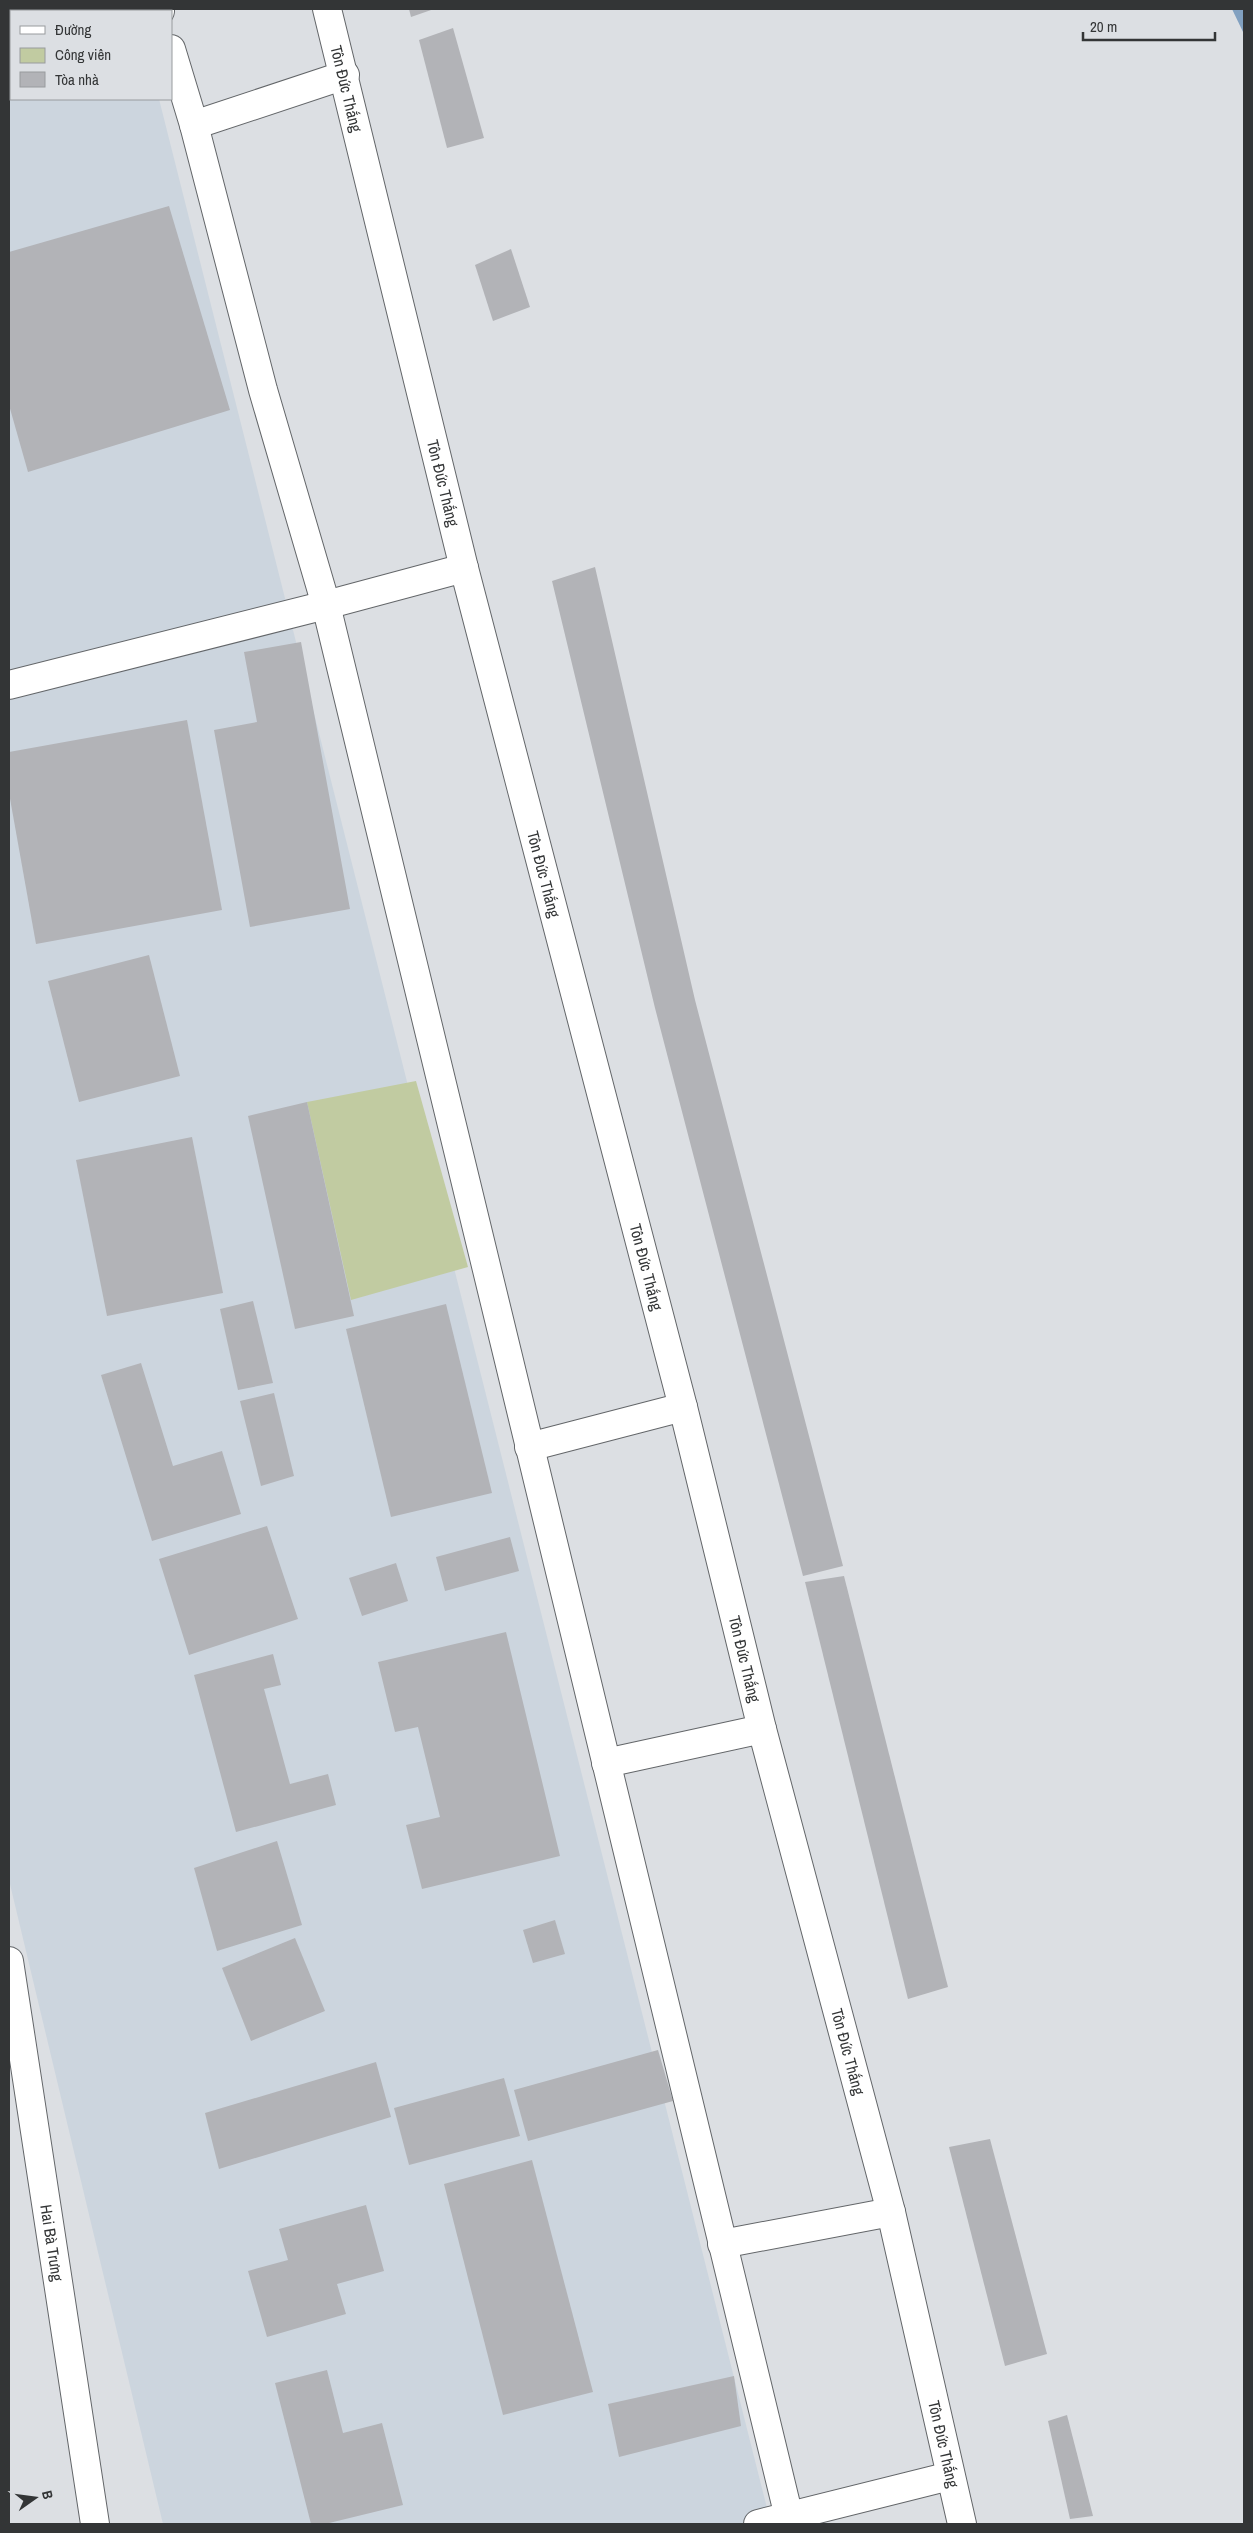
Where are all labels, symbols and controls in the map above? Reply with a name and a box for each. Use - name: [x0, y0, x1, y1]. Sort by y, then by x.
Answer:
- legend: [10, 10, 172, 100]
- scale bar: [1083, 10, 1216, 42]
- text: 20 m: [1090, 16, 1117, 37]
- text: Đường: [55, 19, 91, 40]
- street label: Tôn Đức Thắng: [325, 43, 368, 135]
- text: Công viên: [55, 44, 111, 65]
- text: Tòa nhà: [55, 69, 99, 90]
- street label: Tôn Đức Thắng: [422, 437, 465, 529]
- street label: Tôn Đức Thắng: [522, 828, 566, 921]
- street label: Tôn Đức Thắng: [625, 1221, 669, 1313]
- street label: Tôn Đức Thắng: [724, 1613, 766, 1705]
- street label: Tôn Đức Thắng: [826, 2006, 870, 2098]
- street label: Hai Bà Trưng: [35, 2203, 69, 2283]
- street label: Tôn Đức Thắng: [923, 2398, 965, 2490]
- north arrow: [10, 2473, 60, 2523]
- text: B: [38, 2489, 57, 2501]

